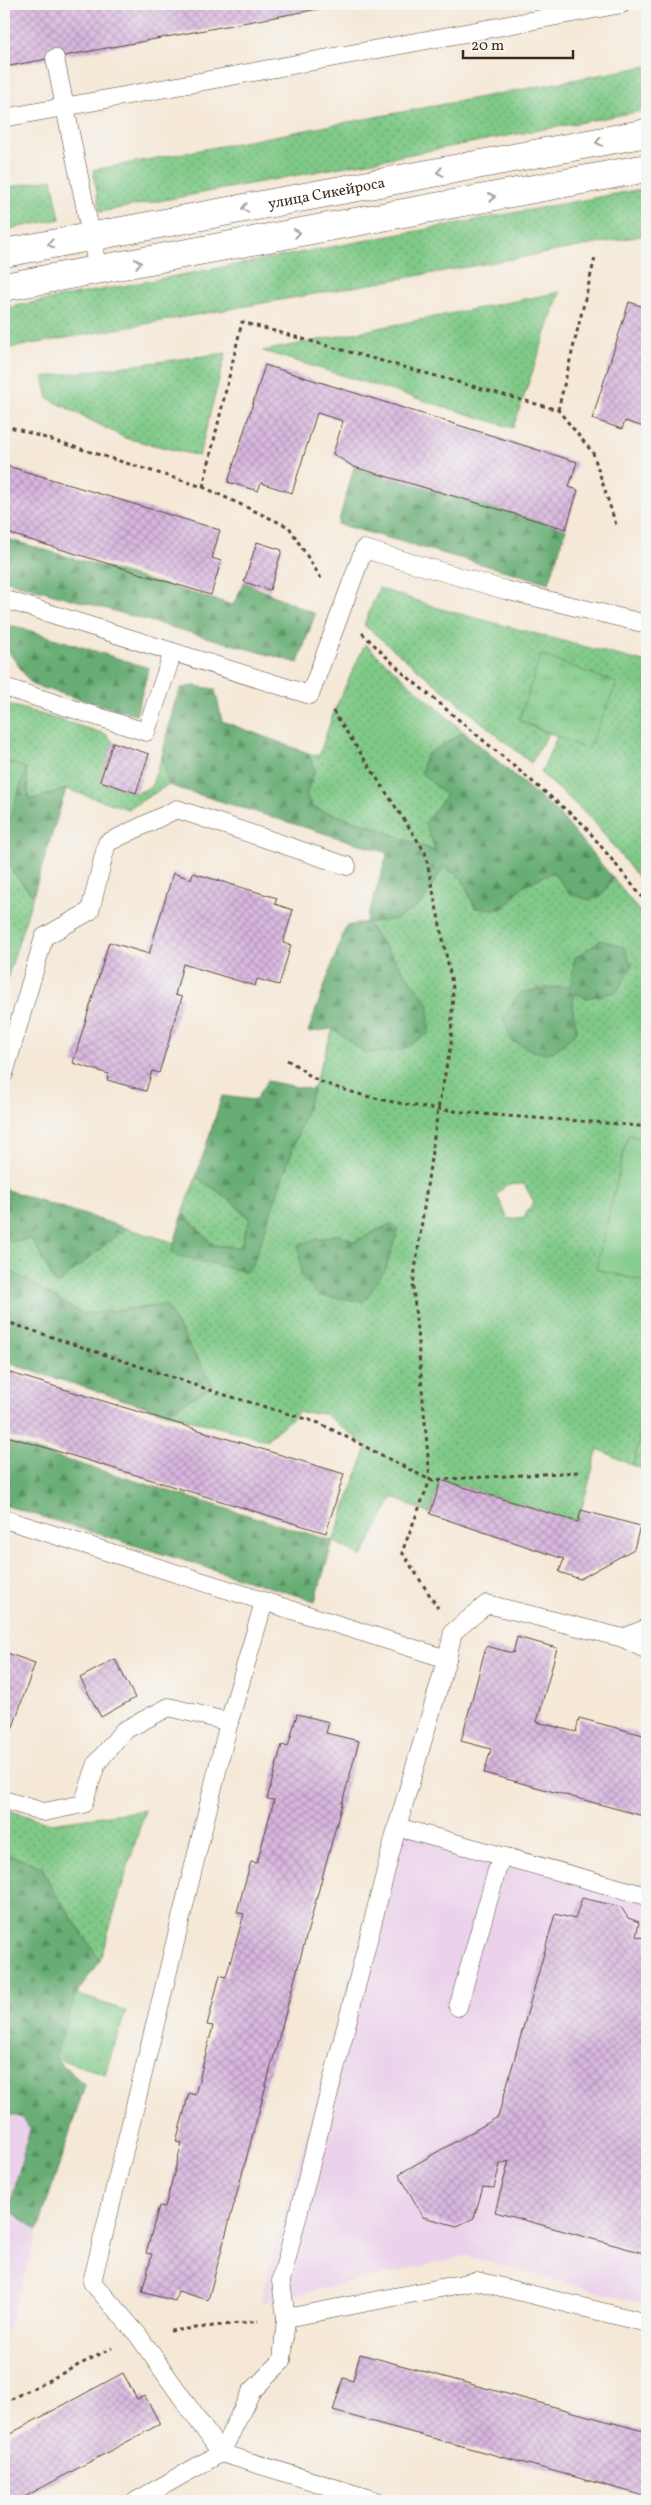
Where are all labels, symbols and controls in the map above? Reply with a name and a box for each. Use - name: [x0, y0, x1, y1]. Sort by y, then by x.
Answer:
- scale bar: [463, 28, 574, 60]
- text: 20 m: [471, 36, 504, 57]
- one-way arrow: [595, 136, 604, 147]
- one-way arrow: [435, 166, 444, 176]
- street label: улица Сикейроса: [266, 173, 387, 216]
- one-way arrow: [487, 192, 496, 203]
- one-way arrow: [241, 202, 250, 212]
- one-way arrow: [293, 228, 302, 239]
- one-way arrow: [47, 238, 56, 249]
- one-way arrow: [133, 258, 142, 268]

